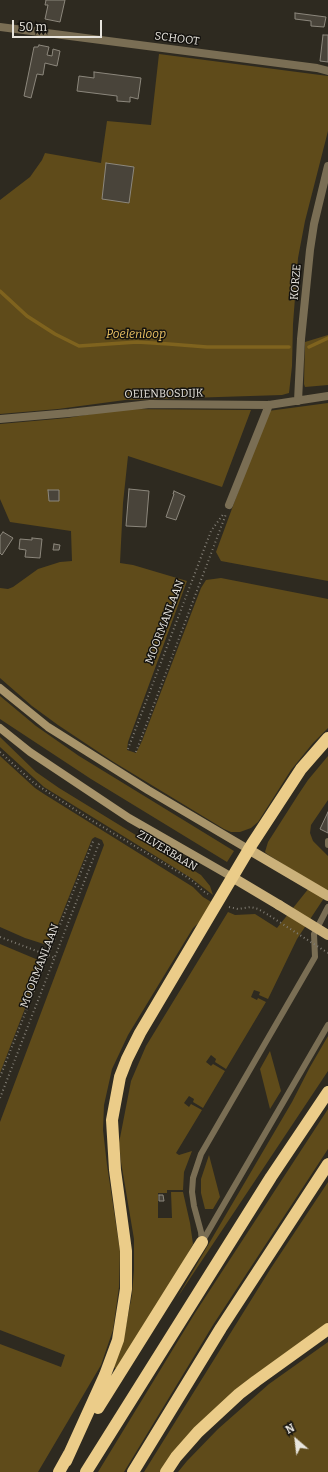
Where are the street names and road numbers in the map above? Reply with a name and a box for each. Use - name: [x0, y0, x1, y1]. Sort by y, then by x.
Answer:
- street label: SCHOOT: [154, 30, 200, 48]
- street label: KORZE: [288, 264, 304, 300]
- street label: OEIENBOSDIJK: [124, 387, 204, 401]
- street label: MOORMANLAAN: [143, 578, 187, 666]
- street label: ZILVERBAAN: [135, 828, 199, 874]
- street label: MOORMANLAAN: [18, 922, 62, 1010]

